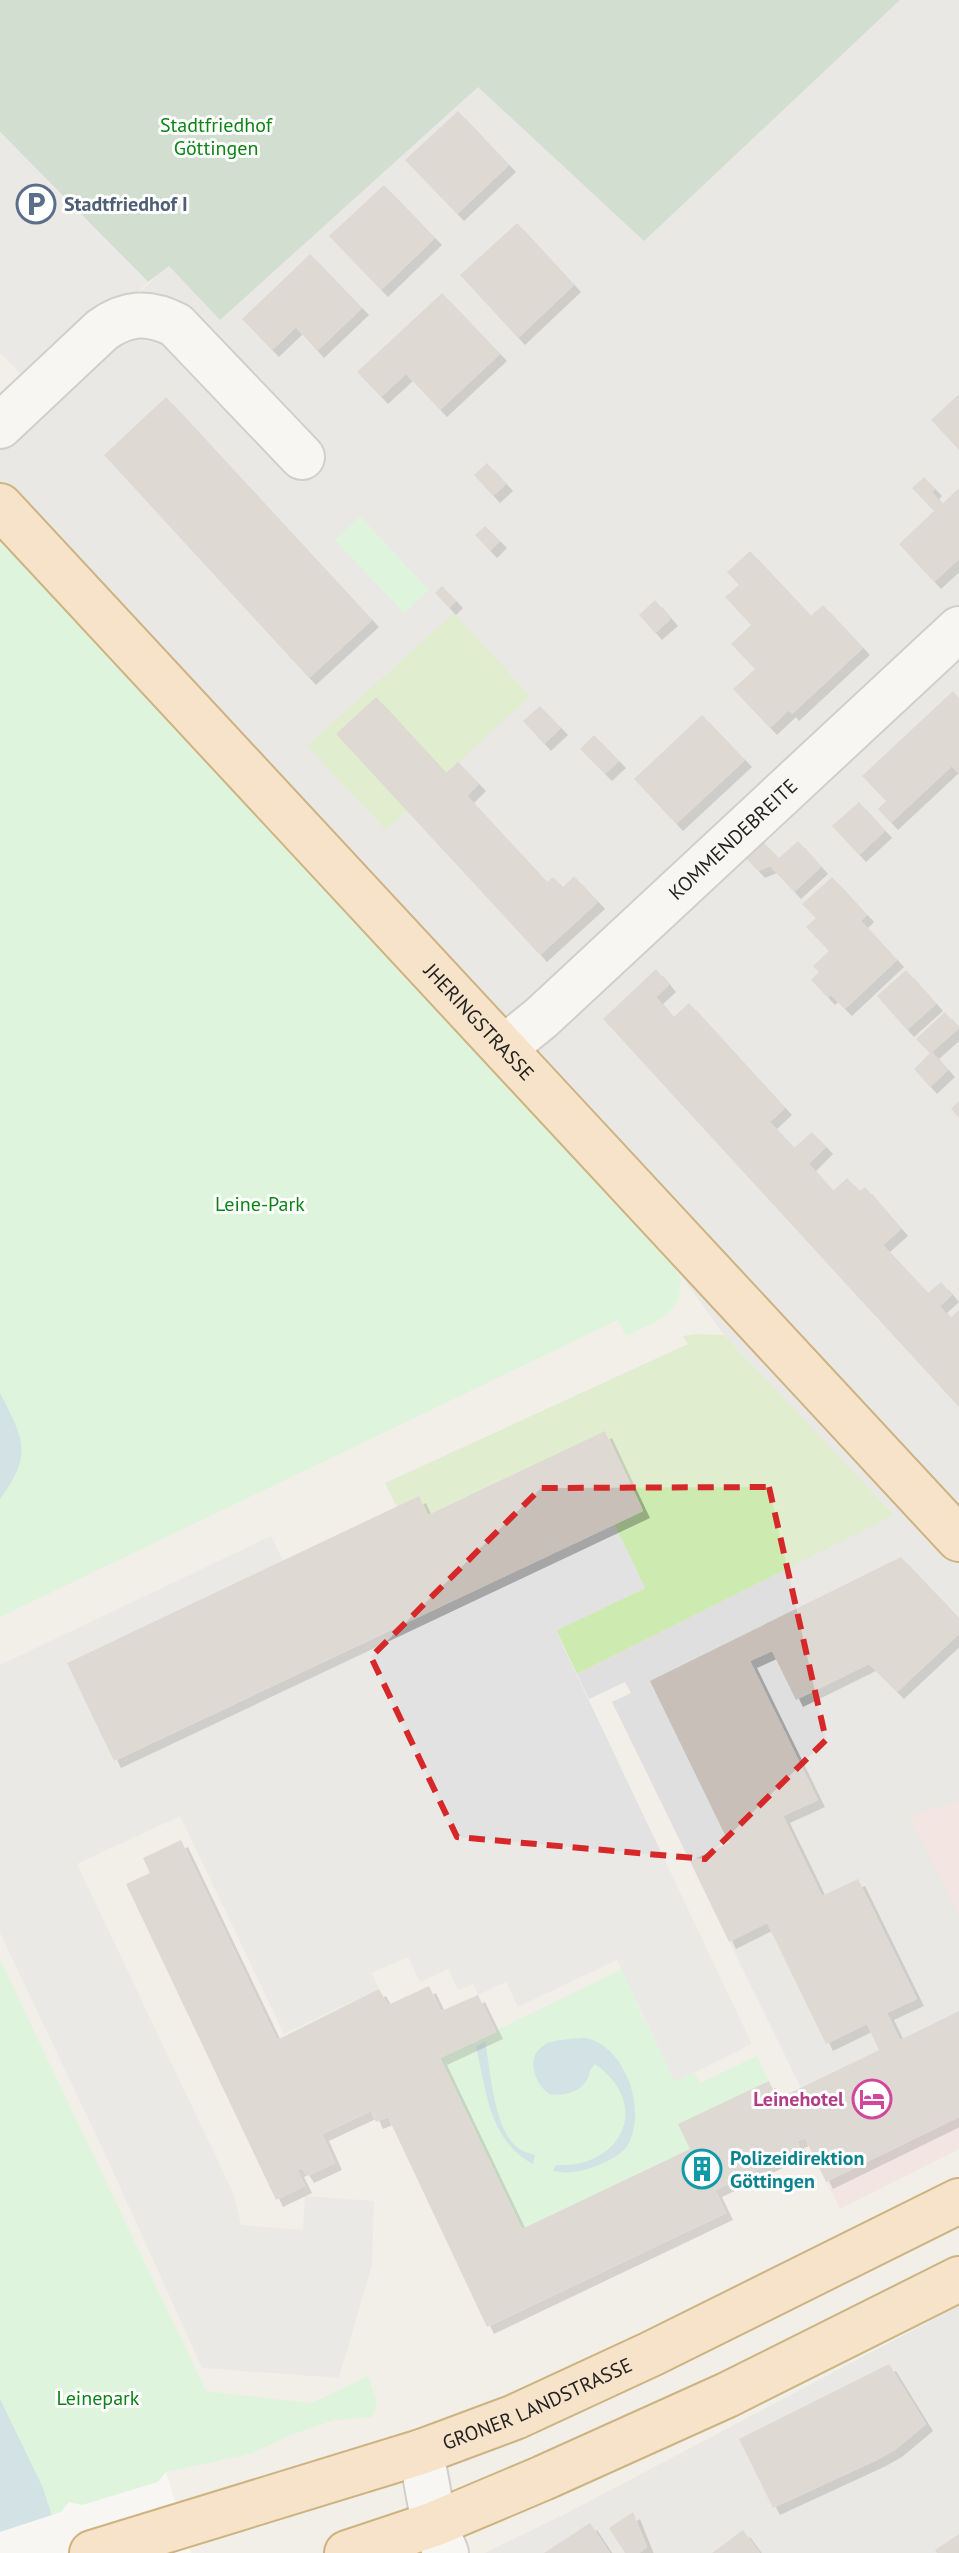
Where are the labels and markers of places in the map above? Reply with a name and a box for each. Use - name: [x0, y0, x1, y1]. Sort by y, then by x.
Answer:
- parking icon: Stadtfriedhof I: [15, 183, 57, 225]
- place label: Stadtfriedhof I: [64, 191, 188, 217]
- hotel icon: Leinehotel: [851, 2078, 893, 2120]
- place label: Leinehotel: [753, 2086, 844, 2112]
- place label: Polizeidirektion Göttingen: [730, 2145, 864, 2194]
- building icon: Polizeidirektion Göttingen: [681, 2148, 723, 2190]

